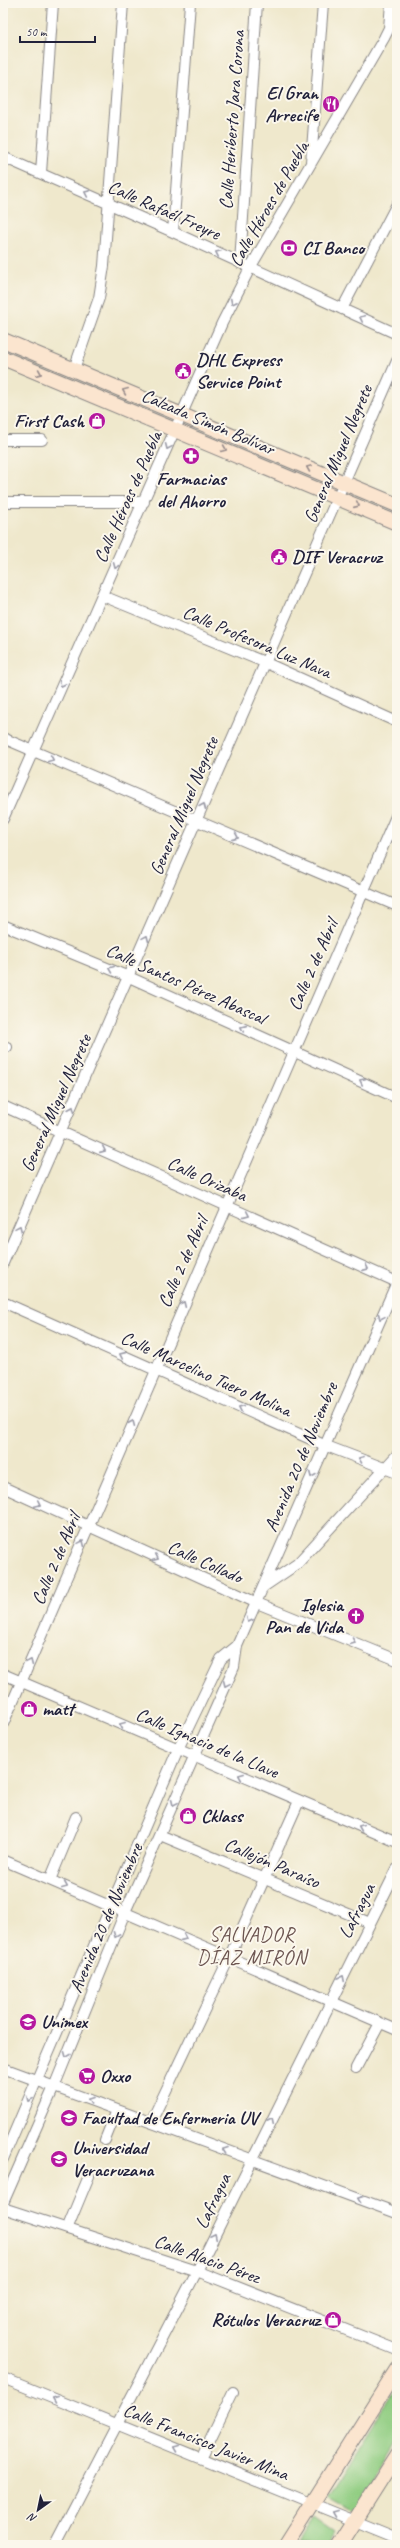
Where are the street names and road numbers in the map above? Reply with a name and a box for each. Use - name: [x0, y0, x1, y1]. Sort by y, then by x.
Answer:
- street label: Calle Heriberto Jara Corona: [214, 28, 250, 210]
- street label: Calle Héroes de Puebla: [223, 135, 316, 271]
- street label: Calle Rafaél Freyre: [104, 174, 226, 246]
- street label: General Miguel Negrete: [298, 380, 379, 527]
- street label: Calzada Simón Bolívar: [138, 383, 279, 461]
- street label: Calle Héroes de Puebla: [88, 426, 169, 566]
- street label: Calle Profesora Luz Nava: [179, 600, 337, 685]
- street label: General Miguel Negrete: [144, 732, 225, 879]
- street label: Calle 2 de Abril: [282, 912, 345, 1014]
- street label: Calle Santos Pérez Abascal: [102, 938, 273, 1032]
- street label: General Miguel Negrete: [15, 1029, 98, 1175]
- street label: Calle Orizaba: [164, 1151, 252, 1208]
- street label: Calle 2 de Abril: [152, 1209, 215, 1311]
- street label: Calle Marcelino Tuero Molina: [117, 1326, 297, 1423]
- street label: Avenida 20 de Noviembre: [259, 1377, 344, 1535]
- street label: Calle 2 de Abril: [26, 1506, 88, 1608]
- street label: Calle Collado: [164, 1535, 248, 1590]
- street label: Calle Ignacio de la Llave: [132, 1702, 284, 1785]
- street label: Callejón Paraíso: [221, 1832, 324, 1894]
- street label: Avenida 20 de Noviembre: [64, 1838, 149, 1996]
- street label: Lafragua: [333, 1878, 382, 1942]
- street label: Lafragua: [189, 2168, 237, 2233]
- street label: Calle Alacio Pérez: [151, 2229, 265, 2290]
- street label: Calle Francisco Javier Mina: [120, 2398, 294, 2487]

